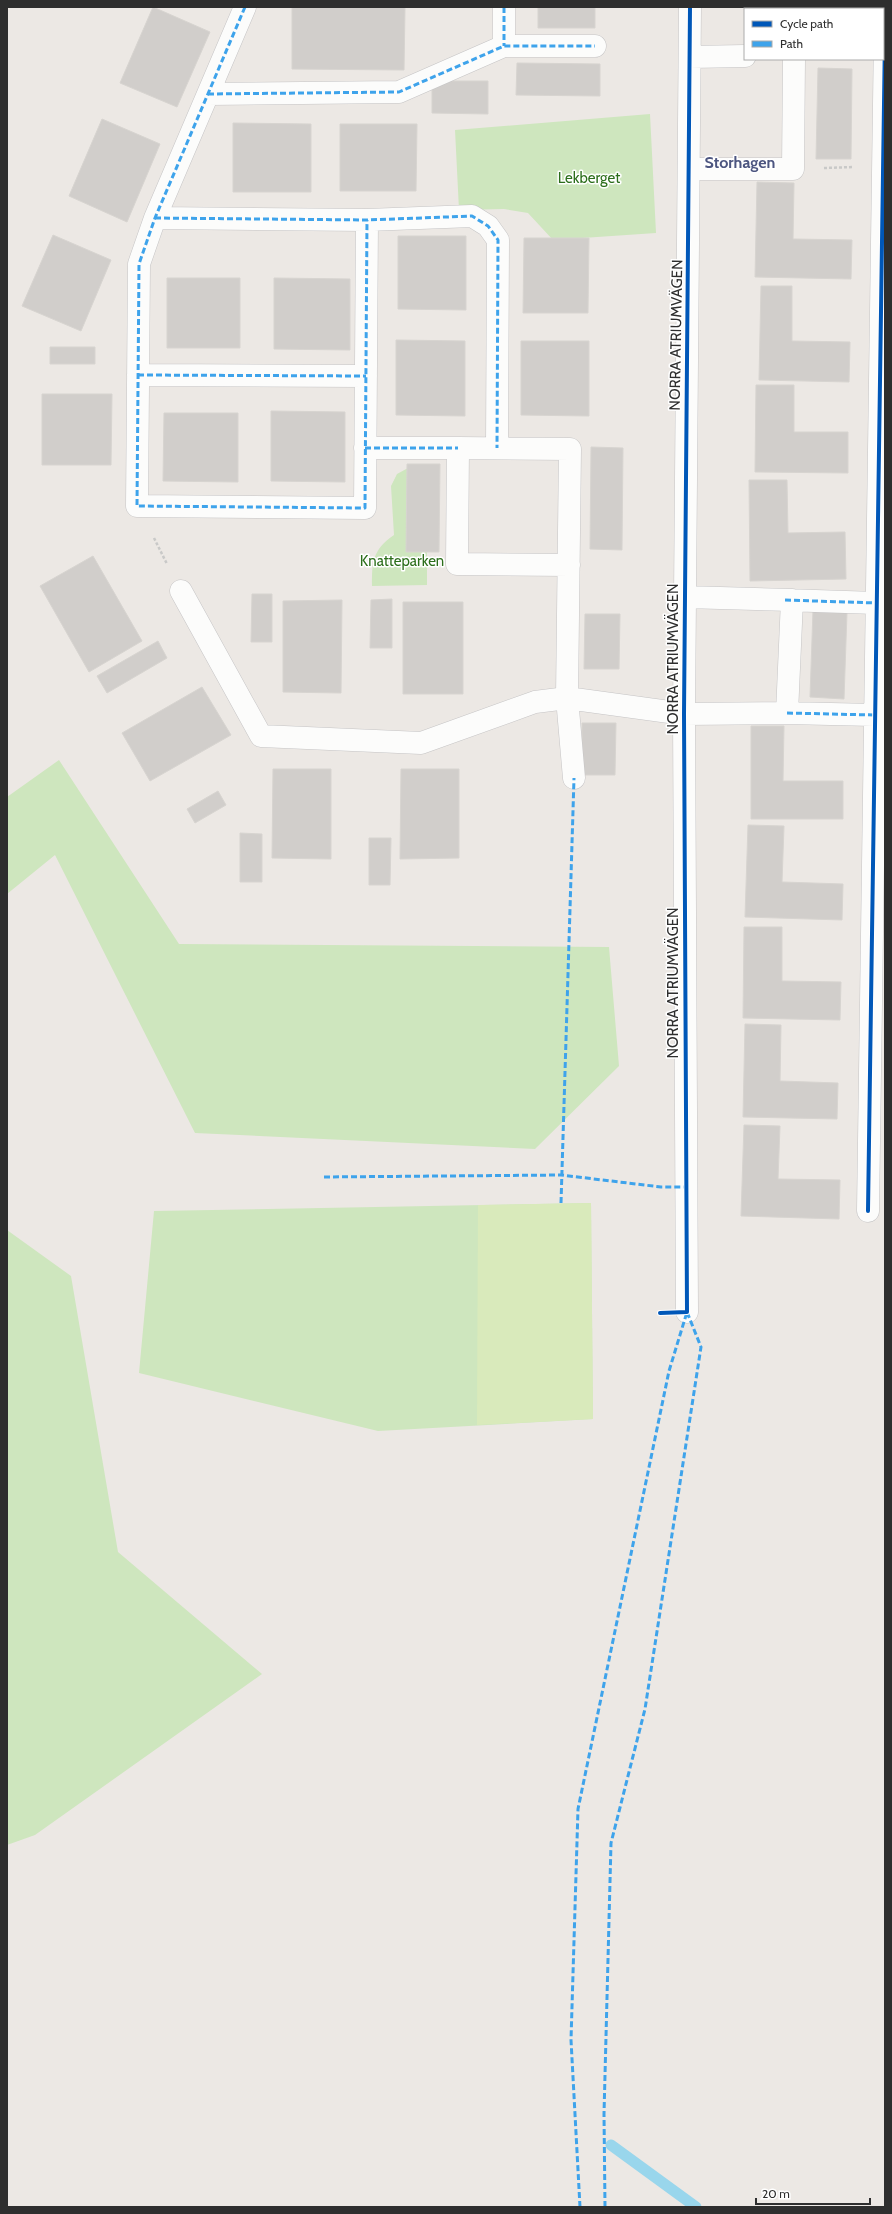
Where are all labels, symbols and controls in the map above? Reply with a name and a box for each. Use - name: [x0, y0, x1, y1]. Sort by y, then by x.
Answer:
- legend: [744, 8, 884, 60]
- text: Cycle path: [780, 16, 833, 31]
- text: Path: [780, 36, 803, 51]
- district label: Storhagen: [705, 153, 775, 172]
- park label: Lekberget: [558, 169, 620, 187]
- street label: NORRA ATRIUMVÄGEN: [666, 259, 686, 411]
- park label: Knatteparken: [360, 552, 444, 570]
- street label: NORRA ATRIUMVÄGEN: [664, 583, 682, 735]
- street label: NORRA ATRIUMVÄGEN: [664, 907, 682, 1059]
- scale bar: [756, 2180, 870, 2206]
- text: 20 m: [762, 2186, 790, 2201]

